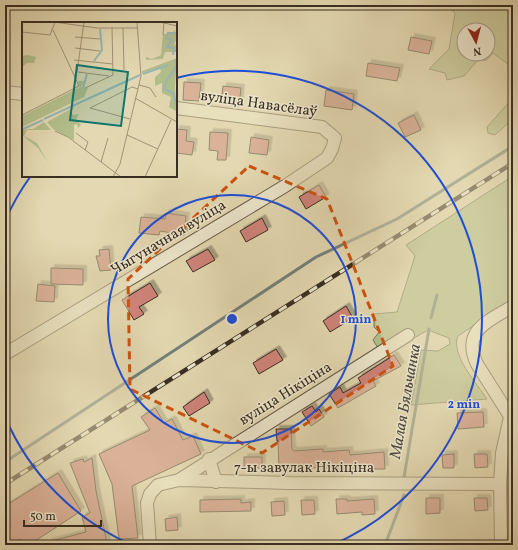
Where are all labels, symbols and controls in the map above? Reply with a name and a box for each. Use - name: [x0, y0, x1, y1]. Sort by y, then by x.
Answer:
- inset map: [22, 22, 177, 177]
- north arrow: [456, 22, 496, 62]
- text: N: [472, 43, 482, 58]
- street label: вуліца Навасёлаў: [199, 86, 319, 123]
- street label: Чыгуначная вуліца: [107, 195, 230, 281]
- centre of rings: [225, 312, 239, 326]
- text: 1 min: [341, 312, 372, 328]
- water label: Малая Бяльчанка: [385, 342, 427, 462]
- street label: вуліца Нікіціна: [235, 357, 336, 431]
- text: 2 min: [448, 397, 480, 413]
- street label: 7-ы завулак Нікіціна: [234, 458, 374, 479]
- scale bar: [24, 502, 101, 528]
- text: 50 m: [30, 509, 56, 525]

